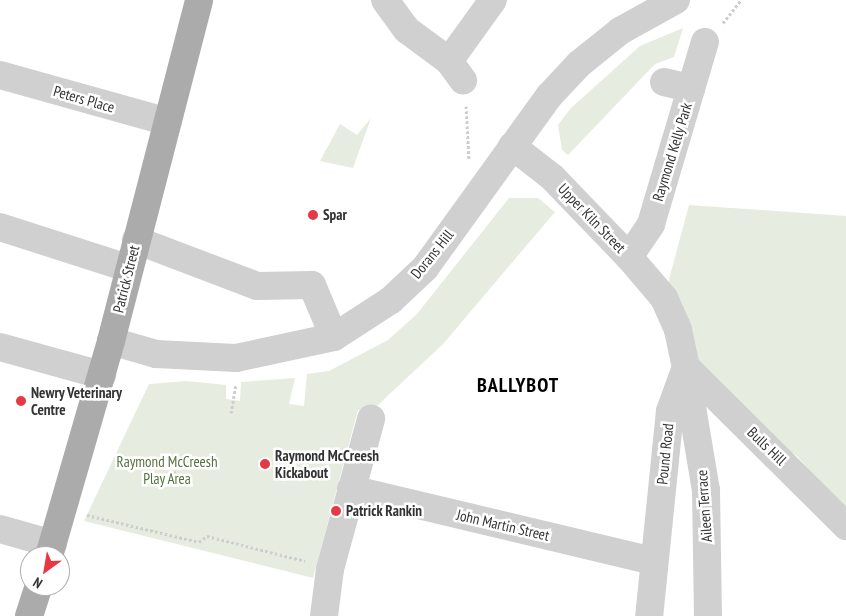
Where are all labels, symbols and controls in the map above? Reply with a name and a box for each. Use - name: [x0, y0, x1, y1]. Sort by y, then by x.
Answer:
- street label: Peters Place: [51, 82, 117, 116]
- street label: Raymond Kelly Park: [648, 100, 696, 204]
- street label: Upper Kiln Street: [555, 180, 629, 256]
- place label: Spar: [323, 206, 347, 224]
- marker: Spar: [307, 209, 319, 221]
- street label: Dorans Hill: [407, 226, 457, 282]
- street label: Patrick Street: [109, 243, 143, 315]
- district label: BALLYBOT: [476, 373, 560, 397]
- place label: Newry Veterinary Centre: [31, 383, 123, 418]
- marker: Newry Veterinary Centre: [15, 395, 27, 407]
- street label: Pound Road: [653, 423, 677, 485]
- street label: Bulls Hill: [744, 423, 790, 469]
- place label: Raymond McCreesh Kickabout: [275, 446, 379, 481]
- park label: Raymond McCreesh Play Area: [117, 452, 217, 487]
- marker: Raymond McCreesh Kickabout: [259, 458, 271, 470]
- street label: Aileen Terrace: [692, 469, 716, 543]
- place label: Patrick Rankin: [346, 502, 422, 520]
- marker: Patrick Rankin: [330, 505, 342, 517]
- street label: John Martin Street: [455, 506, 551, 544]
- north arrow: [20, 546, 70, 596]
- text: N: [30, 573, 46, 593]

